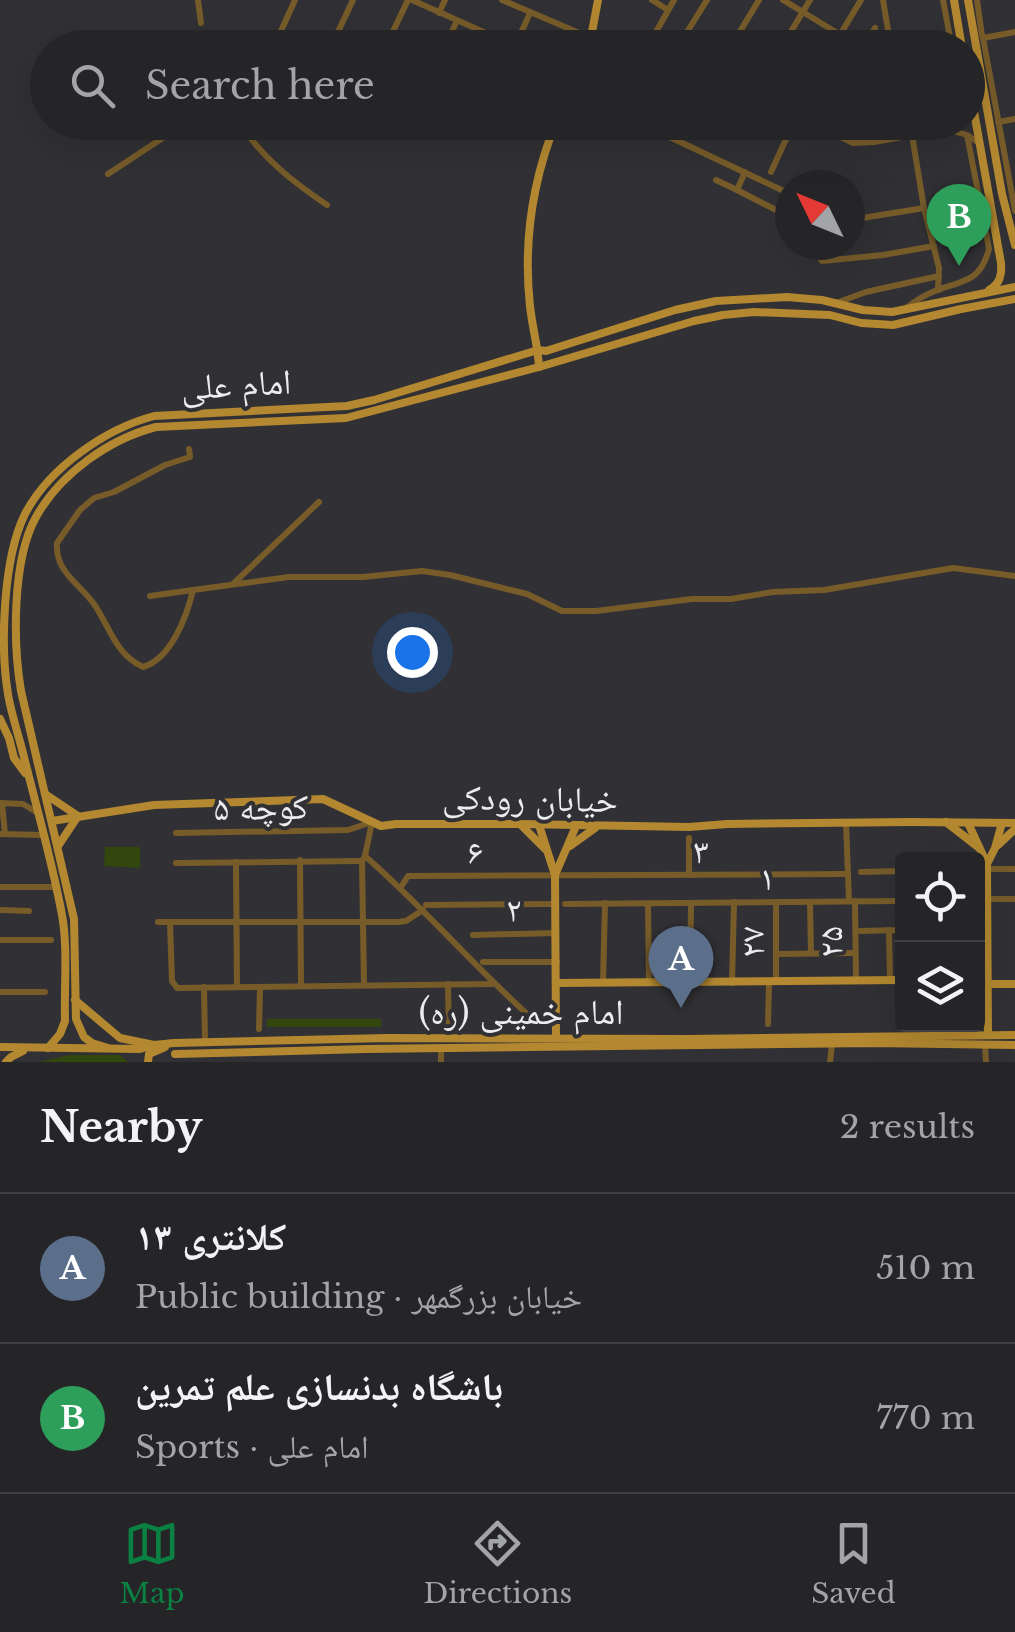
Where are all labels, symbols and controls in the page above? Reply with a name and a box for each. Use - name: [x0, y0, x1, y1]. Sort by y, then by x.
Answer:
- search box: [30, 30, 985, 140]
- icon: search: [65, 58, 120, 113]
- text: Search here: [145, 62, 375, 109]
- north arrow: [775, 170, 865, 260]
- pin: B: [926, 184, 992, 266]
- street label: امام علی: [180, 360, 292, 410]
- your location: [387, 627, 438, 678]
- street label: خیابان رودکی: [442, 775, 618, 821]
- street label: کوچه ۵: [213, 785, 309, 829]
- street label: ۳: [693, 829, 709, 872]
- street label: ۶: [467, 830, 483, 873]
- map controls: [895, 852, 985, 1032]
- button: locate: [895, 852, 985, 942]
- street label: ۱: [759, 856, 775, 899]
- street label: ۲: [505, 887, 523, 931]
- pin: A: [648, 926, 714, 1008]
- street label: ۲۷: [730, 926, 773, 958]
- street label: ۲۵: [808, 926, 852, 958]
- button: layers: [895, 942, 985, 1032]
- street label: امام خمینی (ره): [419, 990, 623, 1035]
- text: Nearby: [40, 1101, 203, 1153]
- text: 2 results: [840, 1107, 975, 1147]
- text: کلانتری ۱۳: [135, 1213, 286, 1260]
- text: A: [60, 1248, 85, 1288]
- text: 510 m: [876, 1248, 975, 1288]
- text: Public building · خیابان بزرگمهر: [135, 1277, 582, 1317]
- text: باشگاه بدنسازی علم تمرین: [135, 1363, 503, 1410]
- text: B: [60, 1398, 85, 1438]
- text: 770 m: [877, 1398, 975, 1438]
- text: Sports · امام علی: [135, 1427, 369, 1467]
- tab: Map: [119, 1516, 184, 1611]
- tab: Directions: [423, 1516, 572, 1611]
- tab: Saved: [811, 1516, 896, 1611]

